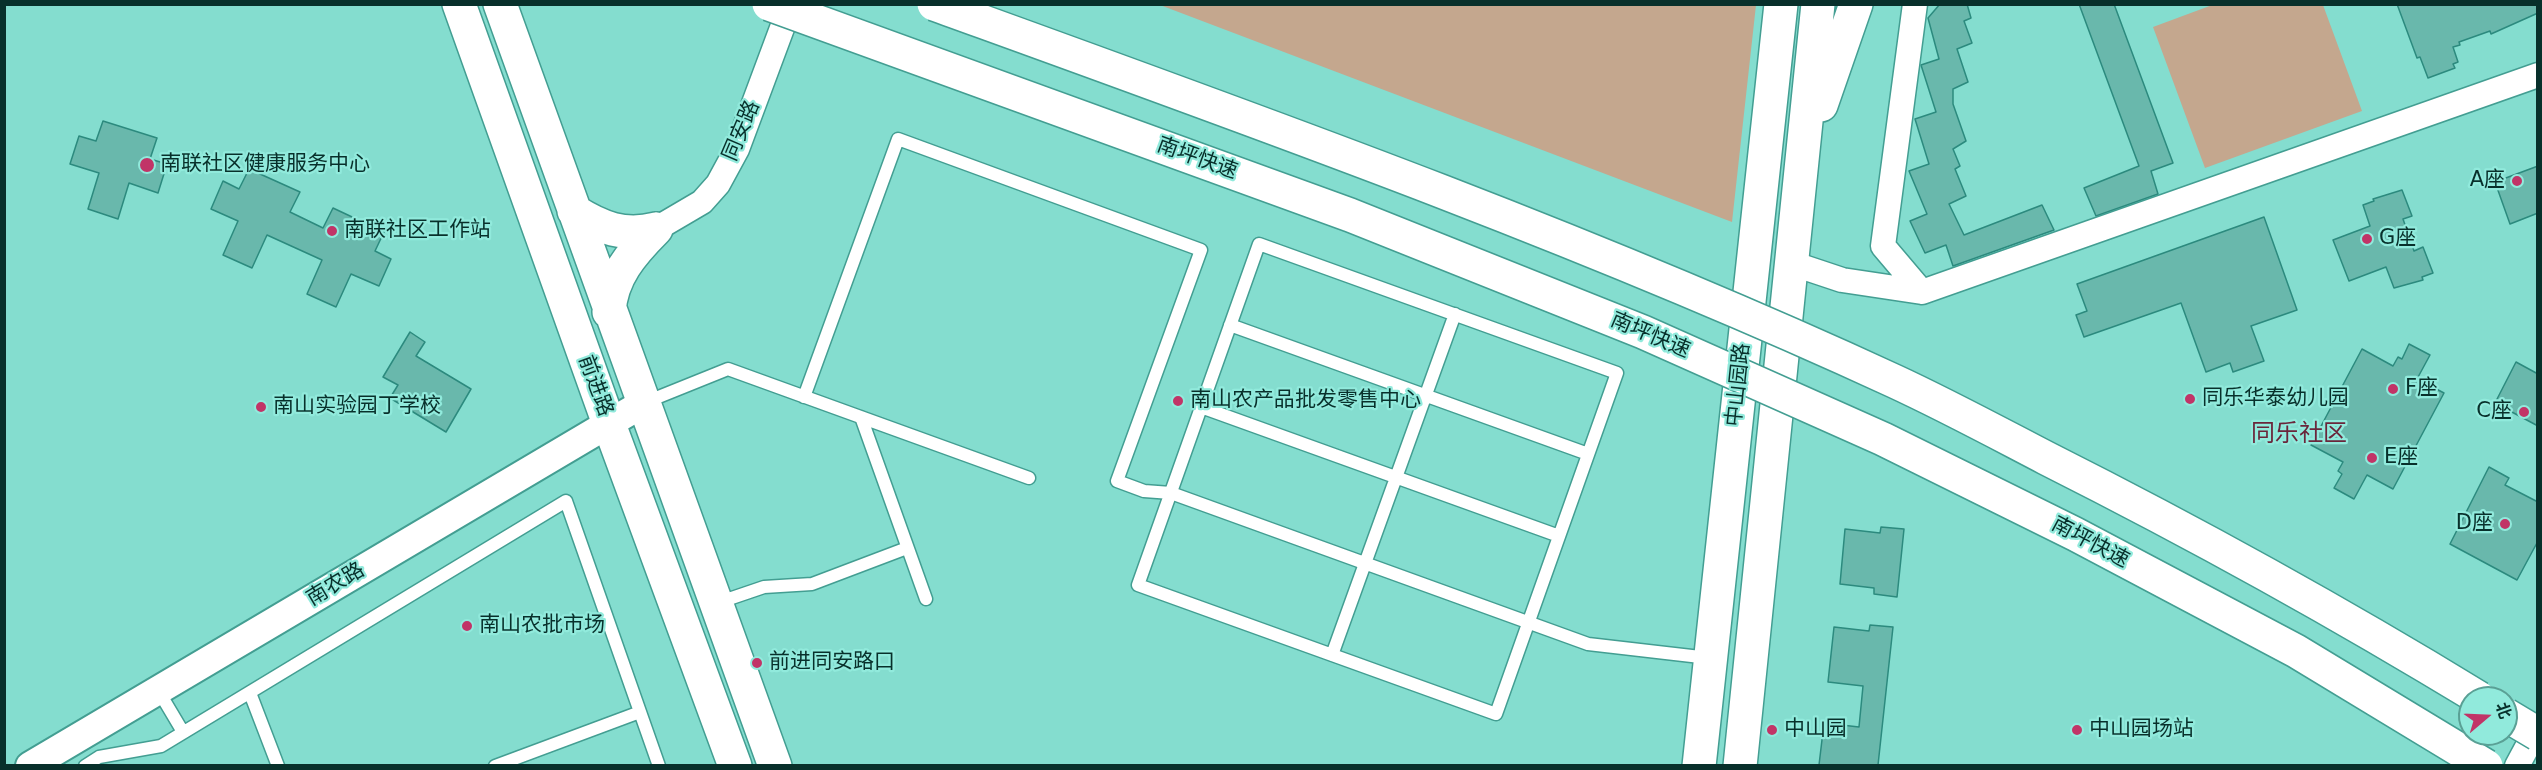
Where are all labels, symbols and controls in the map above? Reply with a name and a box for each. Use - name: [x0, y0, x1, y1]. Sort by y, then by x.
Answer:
- street label: 同安路: [718, 97, 766, 165]
- street label: 南坪快速: [1153, 133, 1241, 185]
- place label: 南联社区健康服务中心: [160, 152, 370, 178]
- marker: 南联社区健康服务中心: [138, 156, 156, 174]
- place label: A座: [2470, 168, 2505, 194]
- marker: A座: [2510, 174, 2524, 188]
- place label: 南联社区工作站: [344, 218, 491, 244]
- marker: 南联社区工作站: [325, 224, 339, 238]
- place label: G座: [2379, 226, 2416, 252]
- marker: G座: [2360, 232, 2374, 246]
- street label: 南坪快速: [1606, 308, 1694, 364]
- street label: 中山园路: [1722, 342, 1756, 428]
- street label: 前进路: [572, 352, 618, 420]
- place label: F座: [2405, 376, 2438, 402]
- marker: F座: [2386, 382, 2400, 396]
- place label: 同乐华泰幼儿园: [2202, 386, 2349, 412]
- place label: 南山农产品批发零售中心: [1190, 388, 1421, 414]
- marker: 同乐华泰幼儿园: [2183, 392, 2197, 406]
- place label: 南山实验园丁学校: [273, 394, 441, 420]
- marker: 南山农产品批发零售中心: [1171, 394, 1185, 408]
- place label: C座: [2476, 399, 2512, 425]
- marker: 南山实验园丁学校: [254, 400, 268, 414]
- marker: C座: [2517, 405, 2531, 419]
- district label: 同乐社区: [2251, 421, 2347, 449]
- place label: E座: [2384, 445, 2418, 471]
- marker: E座: [2365, 451, 2379, 465]
- place label: D座: [2456, 511, 2493, 537]
- street label: 南坪快速: [2047, 512, 2133, 574]
- marker: D座: [2498, 517, 2512, 531]
- street label: 南农路: [303, 558, 369, 612]
- place label: 南山农批市场: [479, 613, 605, 639]
- marker: 南山农批市场: [460, 619, 474, 633]
- place label: 前进同安路口: [769, 650, 895, 676]
- marker: 前进同安路口: [750, 656, 764, 670]
- north arrow: [2458, 686, 2518, 746]
- text: 北: [2492, 700, 2515, 721]
- place label: 中山园: [1784, 717, 1847, 743]
- place label: 中山园场站: [2089, 717, 2194, 743]
- marker: 中山园: [1765, 723, 1779, 737]
- marker: 中山园场站: [2070, 723, 2084, 737]

